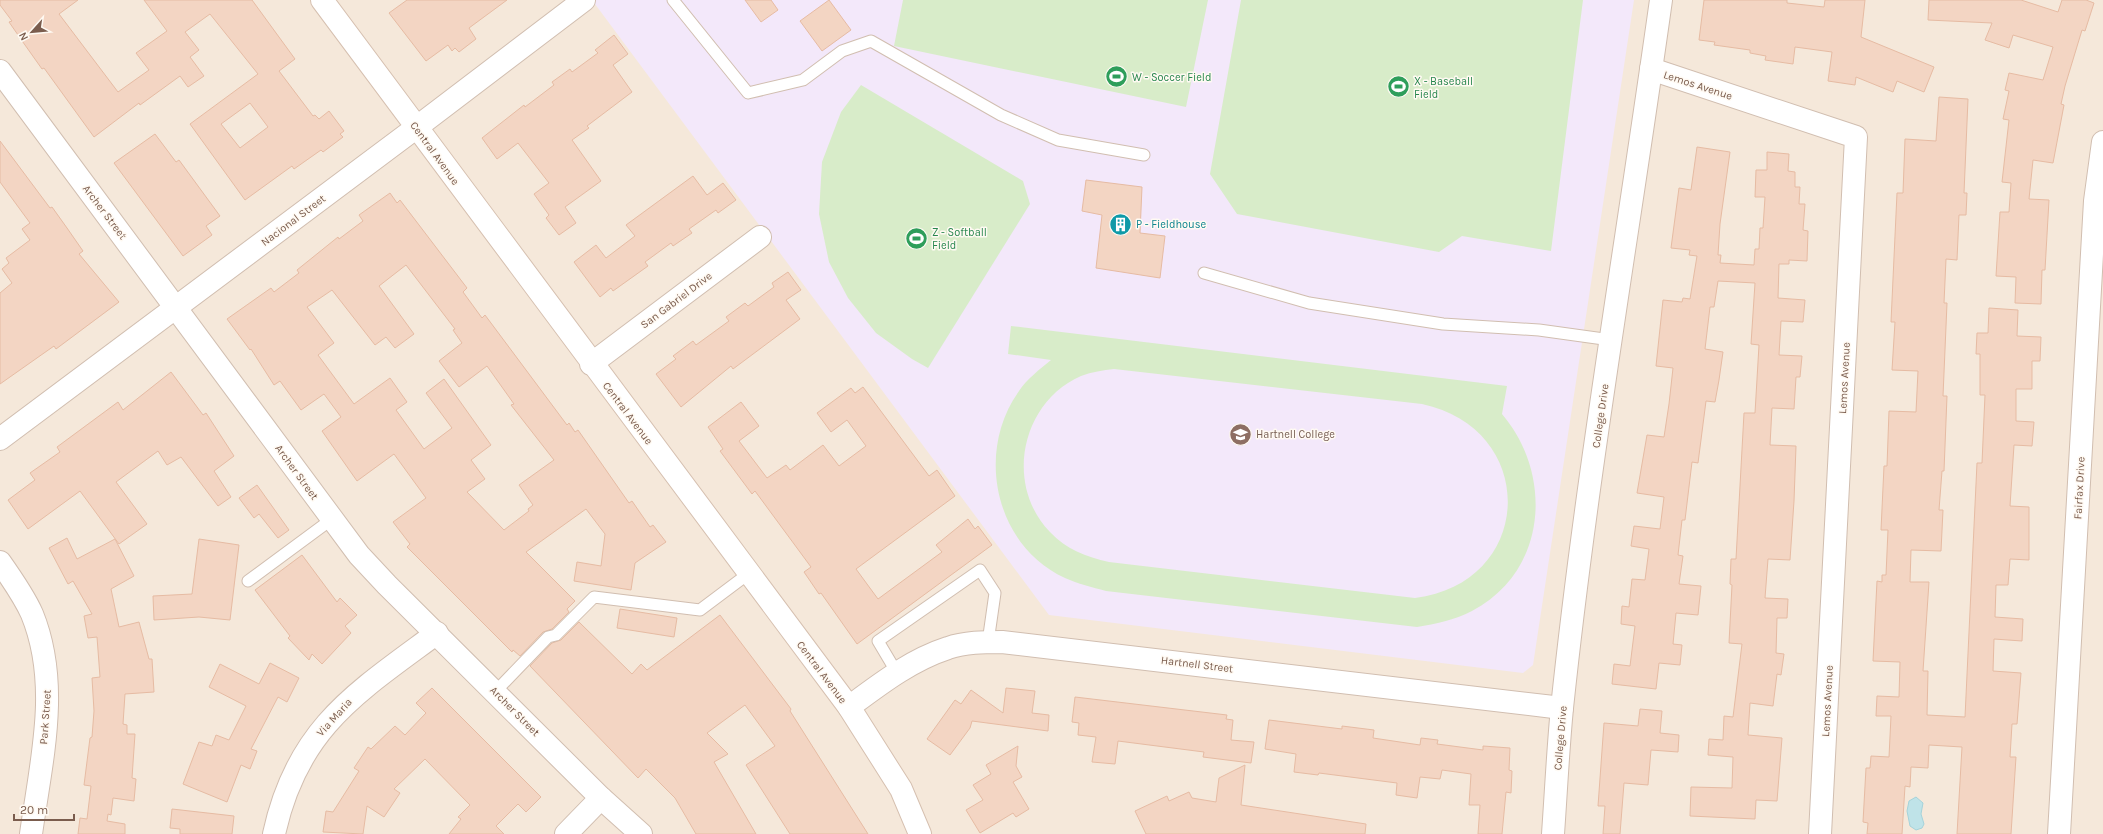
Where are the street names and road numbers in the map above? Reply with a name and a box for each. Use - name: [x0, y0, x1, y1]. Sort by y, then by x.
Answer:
- street label: Lemos Avenue: [1662, 68, 1734, 103]
- street label: Central Avenue: [407, 119, 462, 188]
- street label: Archer Street: [80, 182, 129, 242]
- street label: Nacional Street: [259, 192, 328, 249]
- street label: San Gabriel Drive: [638, 269, 715, 331]
- street label: Lemos Avenue: [1836, 342, 1853, 414]
- street label: Central Avenue: [600, 379, 656, 447]
- street label: College Drive: [1590, 383, 1611, 449]
- street label: Archer Street: [272, 442, 321, 502]
- street label: Fairfax Drive: [2071, 456, 2088, 520]
- street label: Central Avenue: [794, 638, 850, 706]
- street label: Hartnell Street: [1160, 654, 1234, 675]
- street label: Lemos Avenue: [1819, 665, 1836, 737]
- street label: Archer Street: [487, 684, 542, 739]
- street label: Park Street: [37, 689, 54, 745]
- street label: Via Maria: [314, 696, 355, 739]
- street label: College Drive: [1551, 705, 1570, 771]

